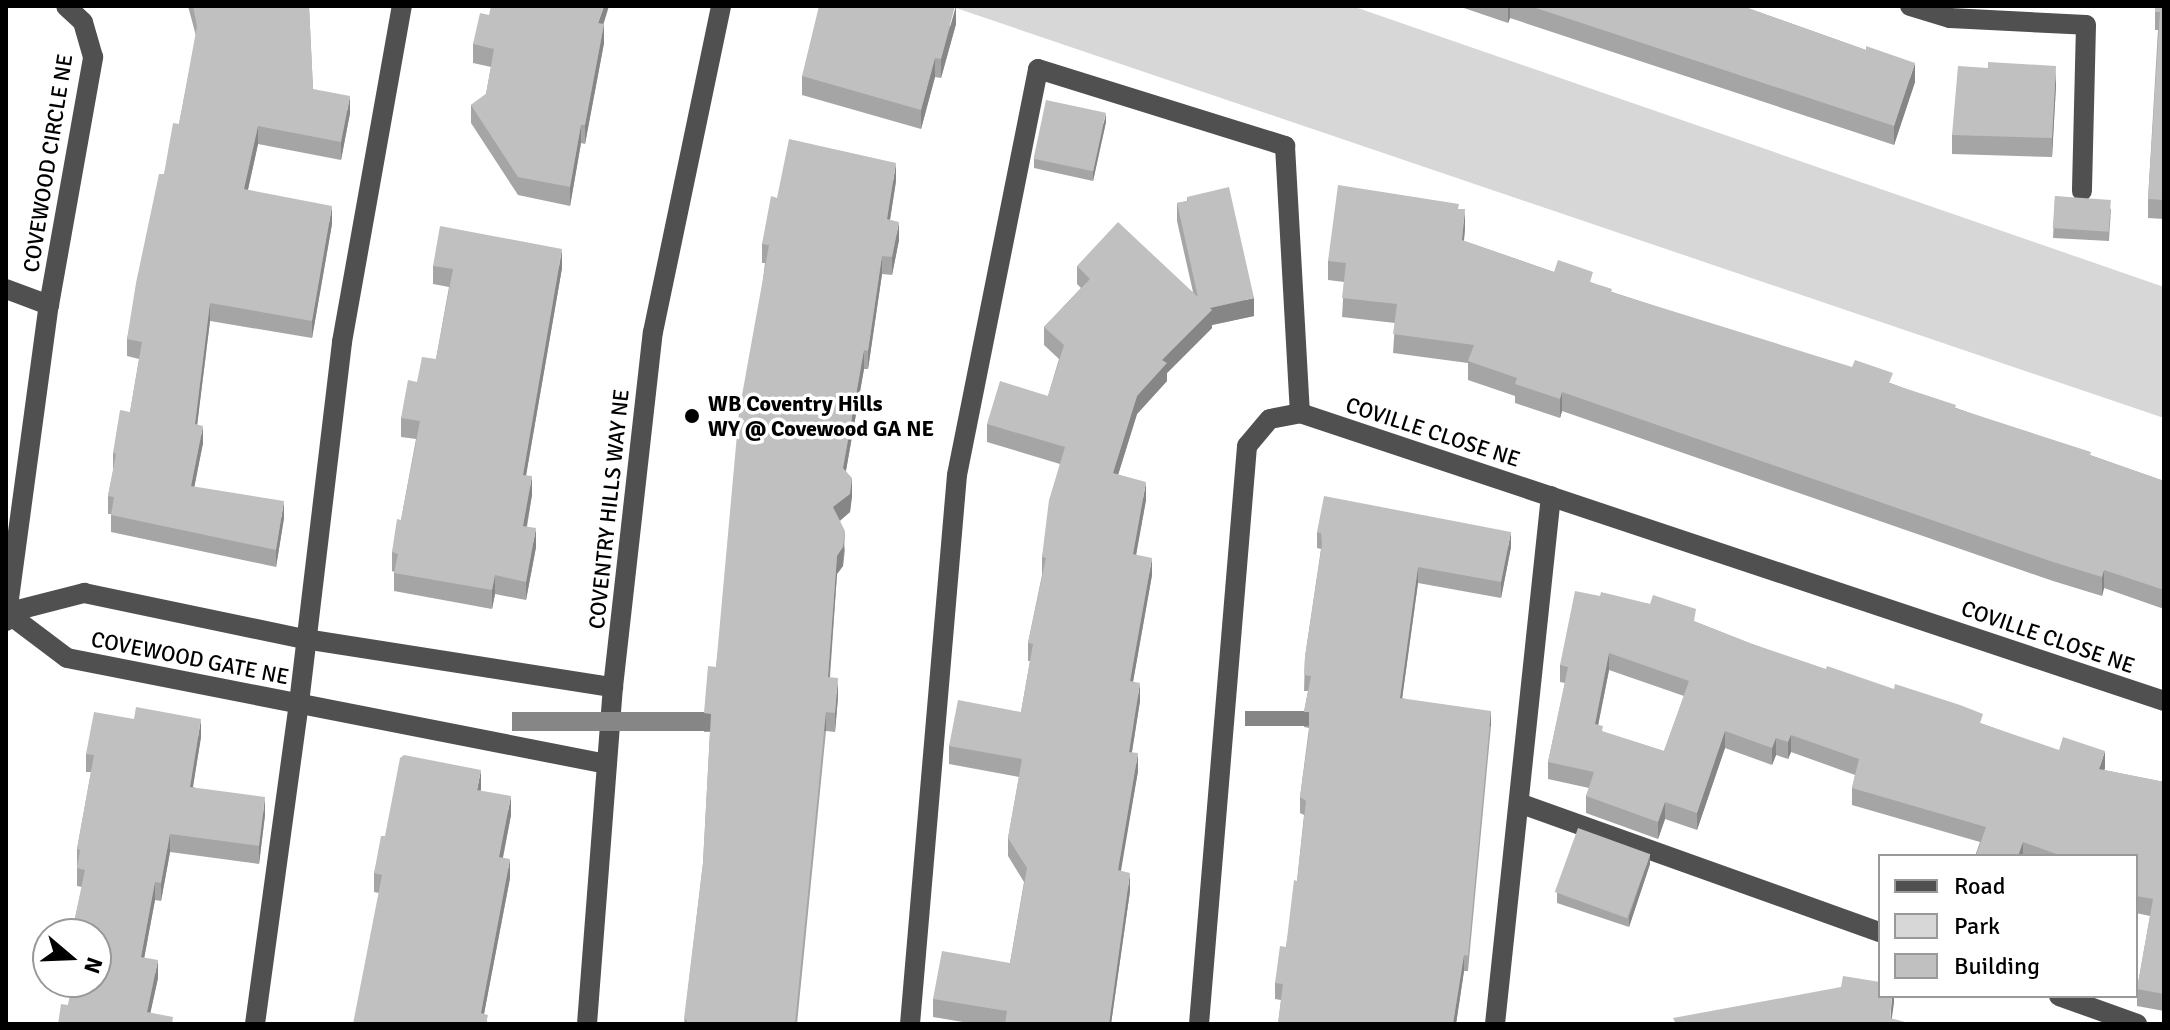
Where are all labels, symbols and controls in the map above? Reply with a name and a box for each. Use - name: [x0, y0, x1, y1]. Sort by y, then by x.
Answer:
- street label: COVEWOOD CIRCLE NE: [18, 52, 78, 274]
- street label: COVENTRY HILLS WAY NE: [583, 388, 635, 630]
- place label: WB Coventry Hills WY @ Covewood GA NE: [708, 390, 934, 442]
- street label: COVILLE CLOSE NE: [1342, 391, 1524, 473]
- marker: WB Coventry Hills WY @ Covewood GA NE: [683, 407, 701, 425]
- street label: COVILLE CLOSE NE: [1958, 595, 2138, 679]
- street label: COVEWOOD GATE NE: [89, 626, 291, 690]
- legend: [1878, 854, 2138, 998]
- text: Road: [1954, 871, 2005, 901]
- text: Park: [1954, 911, 2000, 941]
- north arrow: [32, 918, 112, 998]
- text: Building: [1954, 951, 2040, 981]
- text: N: [78, 954, 109, 977]

